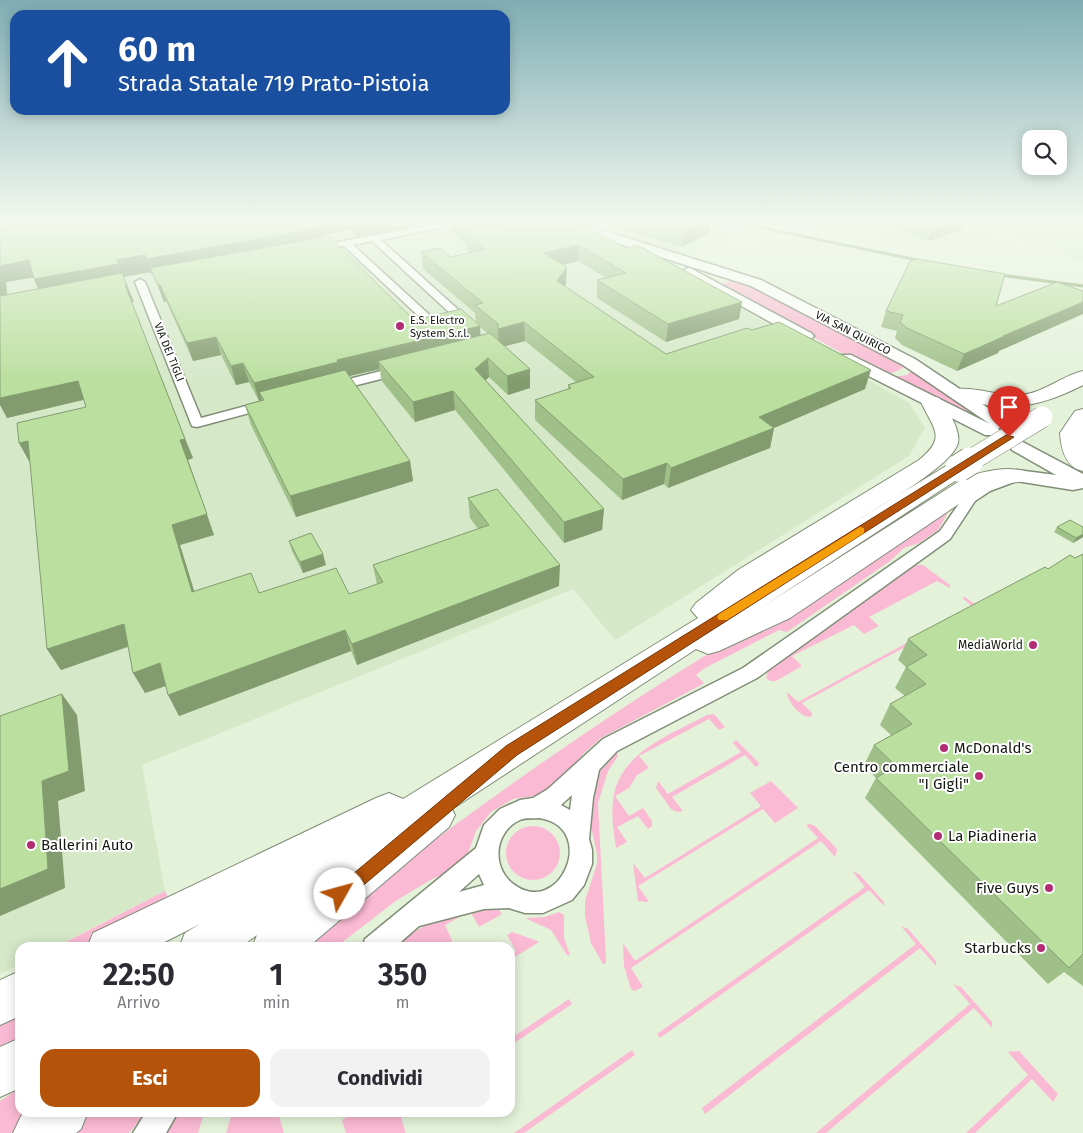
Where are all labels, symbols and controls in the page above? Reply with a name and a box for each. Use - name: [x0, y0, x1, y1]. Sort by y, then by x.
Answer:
- text: 60 m: [118, 28, 196, 70]
- icon: ahead: [35, 30, 100, 95]
- text: Strada Statale 719 Prato-Pistoia: [118, 70, 430, 97]
- map controls: [1022, 130, 1067, 175]
- button: search: [1022, 130, 1067, 175]
- street label: VIA SAN QUIRICO: [813, 308, 893, 358]
- place label: E.S. Electro System S.r.l.: [410, 314, 469, 340]
- marker: E.S. Electro System S.r.l.: [394, 320, 406, 332]
- street label: VIA DEI TIGLI: [151, 321, 187, 383]
- pin: [988, 386, 1030, 437]
- icon: arrive: [995, 393, 1023, 421]
- place label: MediaWorld: [958, 638, 1023, 652]
- marker: MediaWorld: [1027, 639, 1039, 651]
- place label: McDonald's: [954, 739, 1032, 757]
- marker: McDonald's: [938, 742, 950, 754]
- place label: Centro commerciale "I Gigli": [834, 758, 969, 793]
- marker: Centro commerciale "I Gigli": [973, 770, 985, 782]
- place label: La Piadineria: [948, 827, 1037, 845]
- marker: La Piadineria: [932, 830, 944, 842]
- place label: Ballerini Auto: [41, 836, 133, 854]
- marker: Ballerini Auto: [25, 839, 37, 851]
- position arrow: [313, 867, 365, 919]
- place label: Five Guys: [976, 879, 1039, 897]
- marker: Five Guys: [1043, 882, 1055, 894]
- place label: Starbucks: [964, 939, 1031, 957]
- marker: Starbucks: [1035, 942, 1047, 954]
- text: 22:50: [103, 957, 175, 993]
- text: 1: [269, 957, 283, 993]
- text: 350: [378, 957, 427, 993]
- text: Arrivo: [117, 993, 160, 1012]
- text: min: [263, 993, 290, 1012]
- text: m: [396, 993, 409, 1012]
- button: Esci: [40, 1049, 260, 1107]
- button: Condividi: [270, 1049, 490, 1107]

